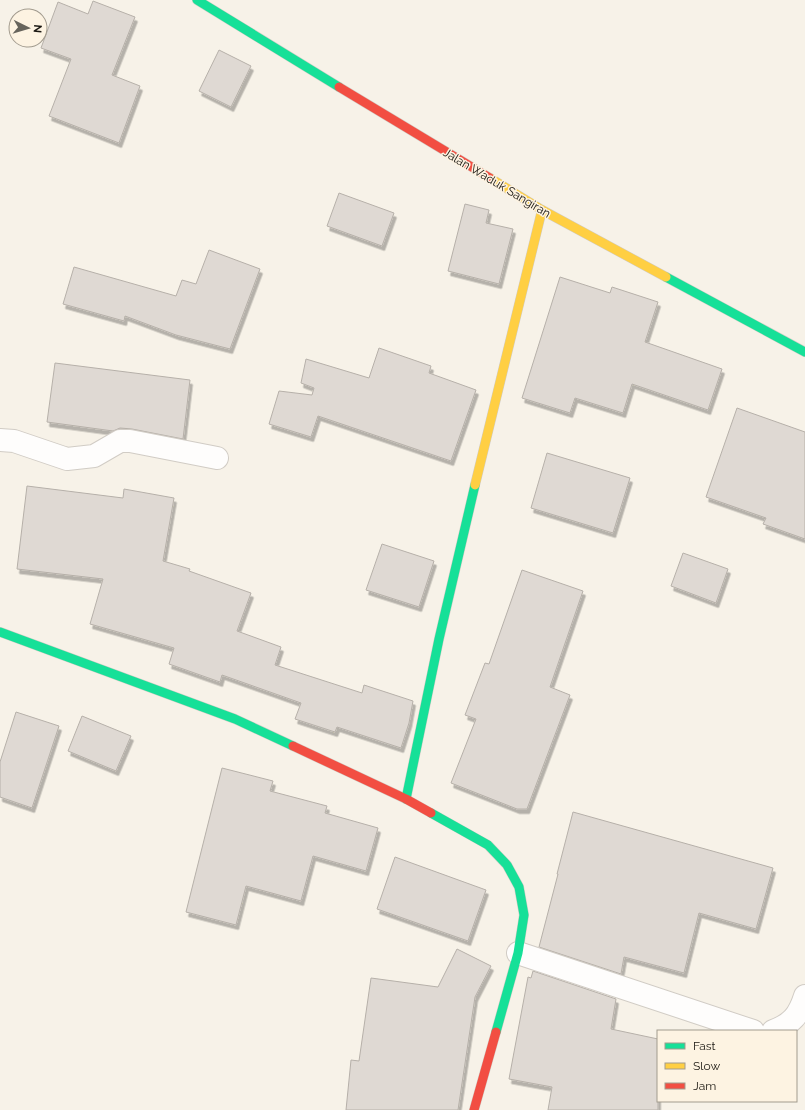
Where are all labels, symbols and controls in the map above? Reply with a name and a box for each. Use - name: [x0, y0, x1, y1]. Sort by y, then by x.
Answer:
- north arrow: [8, 8, 48, 48]
- text: N: [31, 24, 44, 34]
- street label: Jalan Waduk Sangiran: [441, 145, 553, 221]
- legend: [657, 1030, 797, 1102]
- text: Fast: [693, 1039, 716, 1053]
- text: Slow: [693, 1059, 720, 1073]
- text: Jam: [693, 1079, 716, 1093]

